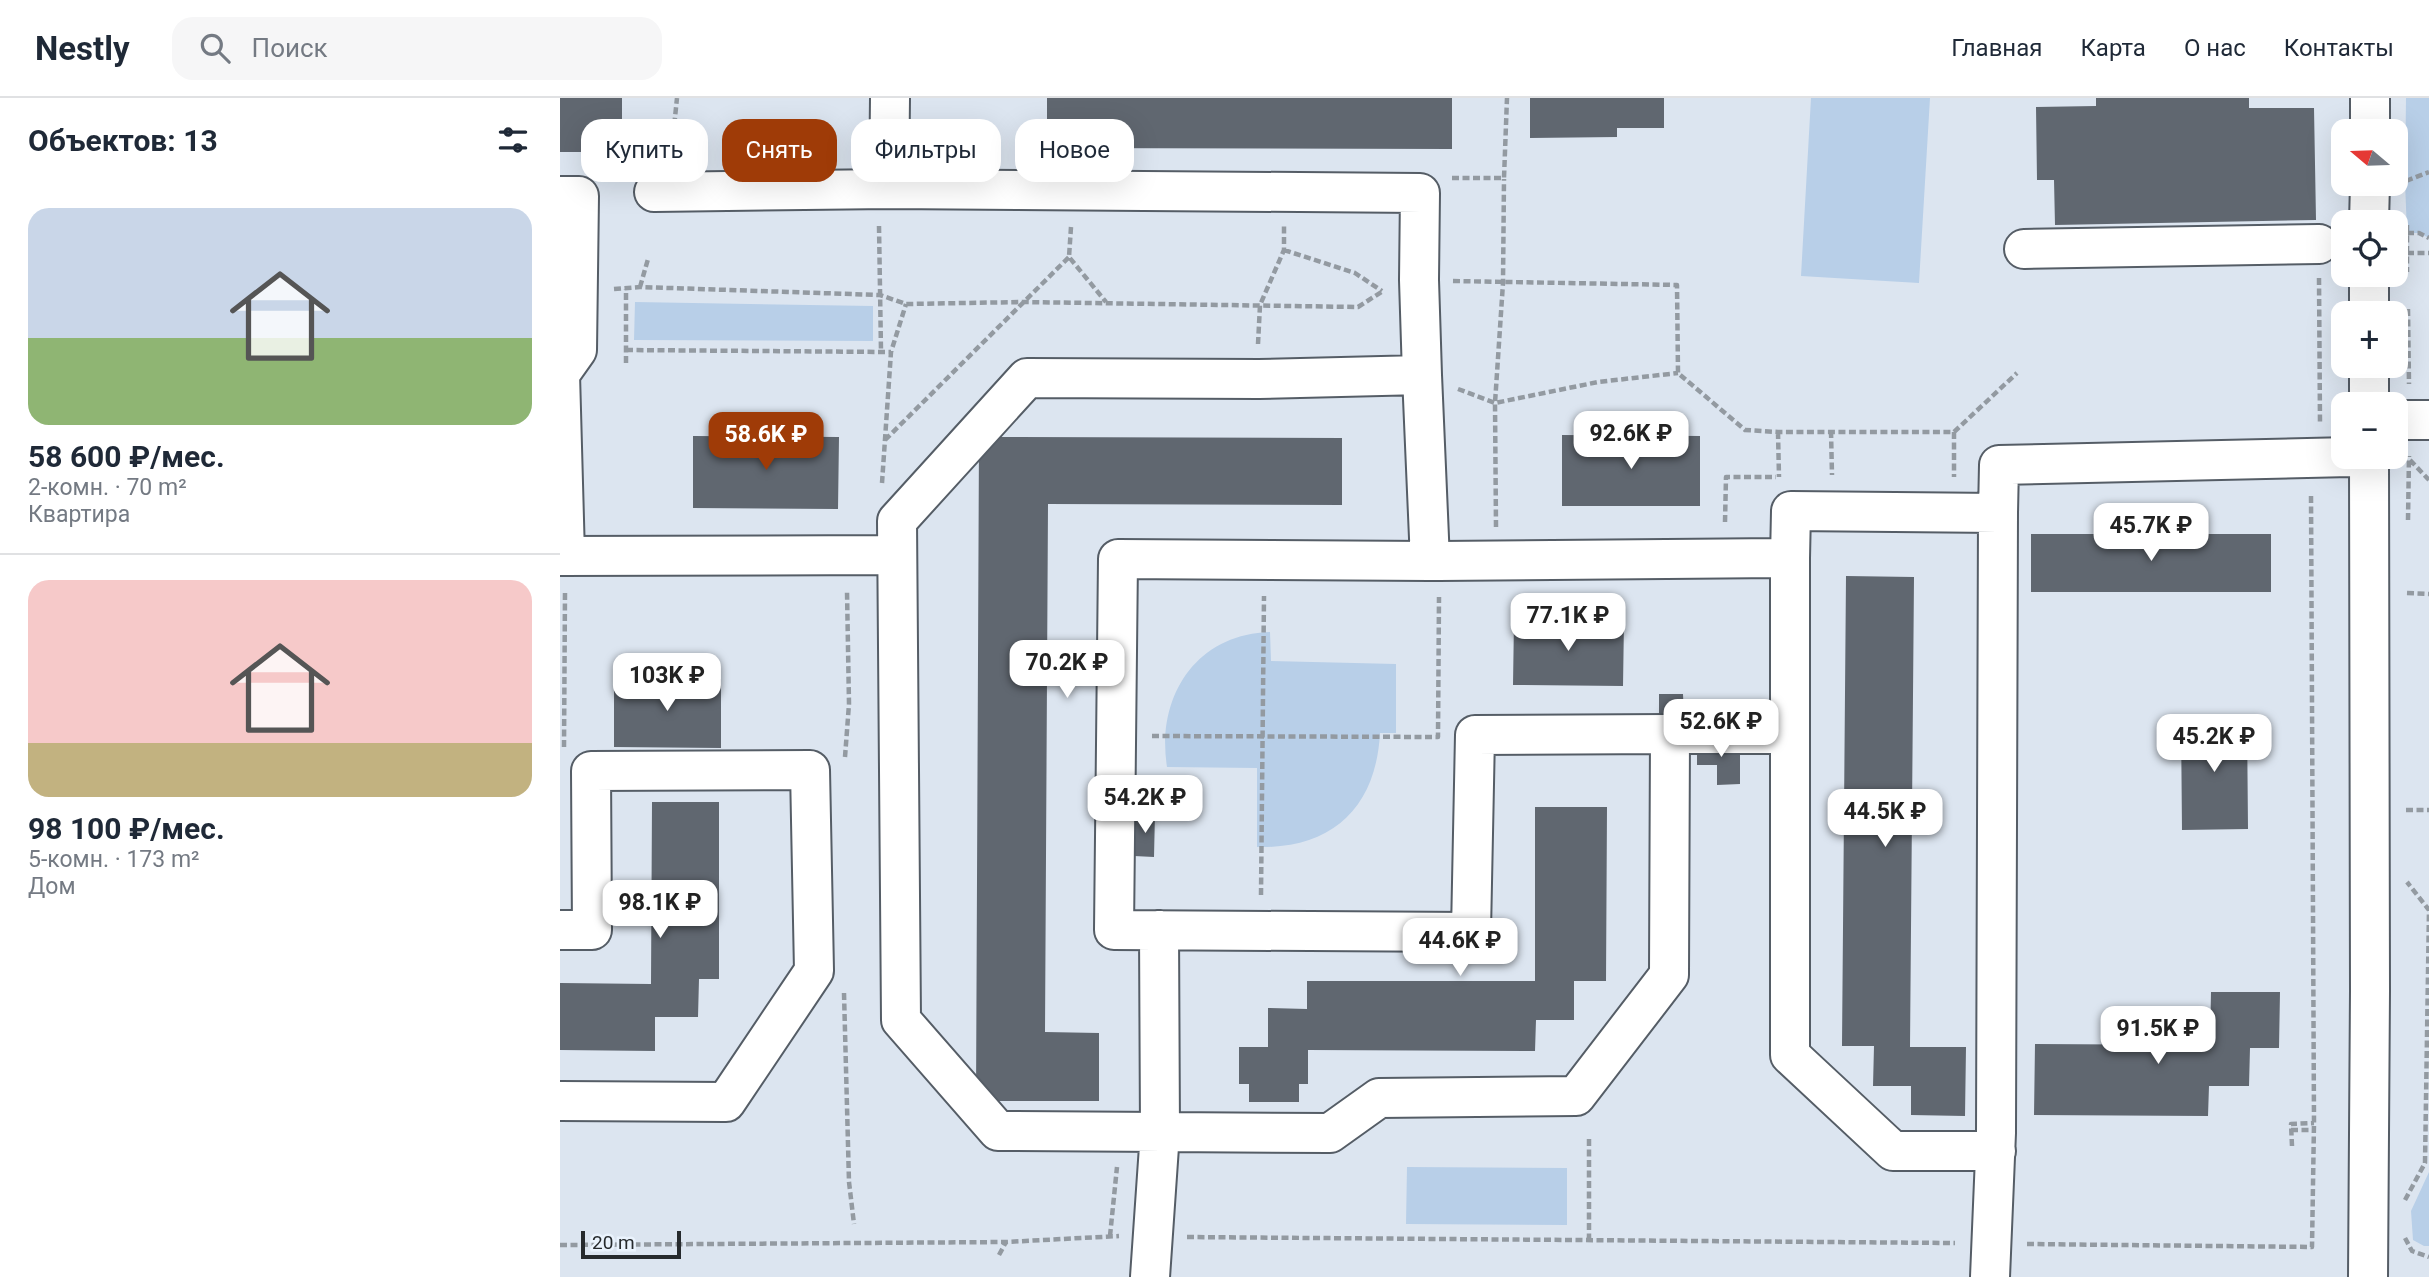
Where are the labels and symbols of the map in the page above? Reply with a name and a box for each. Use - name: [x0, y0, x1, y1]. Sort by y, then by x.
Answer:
- north arrow: [2331, 119, 2408, 196]
- pin: 58.6K ₽: [701, 412, 831, 472]
- pin: 92.6K ₽: [1566, 412, 1696, 471]
- pin: 45.7K ₽: [2086, 504, 2216, 563]
- pin: 77.1K ₽: [1503, 594, 1633, 653]
- pin: 70.2K ₽: [1002, 640, 1132, 700]
- pin: 103K ₽: [610, 654, 724, 713]
- pin: 52.6K ₽: [1656, 700, 1786, 759]
- pin: 45.2K ₽: [2149, 714, 2279, 774]
- pin: 54.2K ₽: [1080, 776, 1210, 835]
- pin: 44.5K ₽: [1820, 790, 1950, 849]
- pin: 98.1K ₽: [595, 880, 725, 940]
- pin: 44.6K ₽: [1395, 918, 1525, 978]
- pin: 91.5K ₽: [2093, 1006, 2223, 1066]
- scale bar: [581, 1228, 681, 1260]

